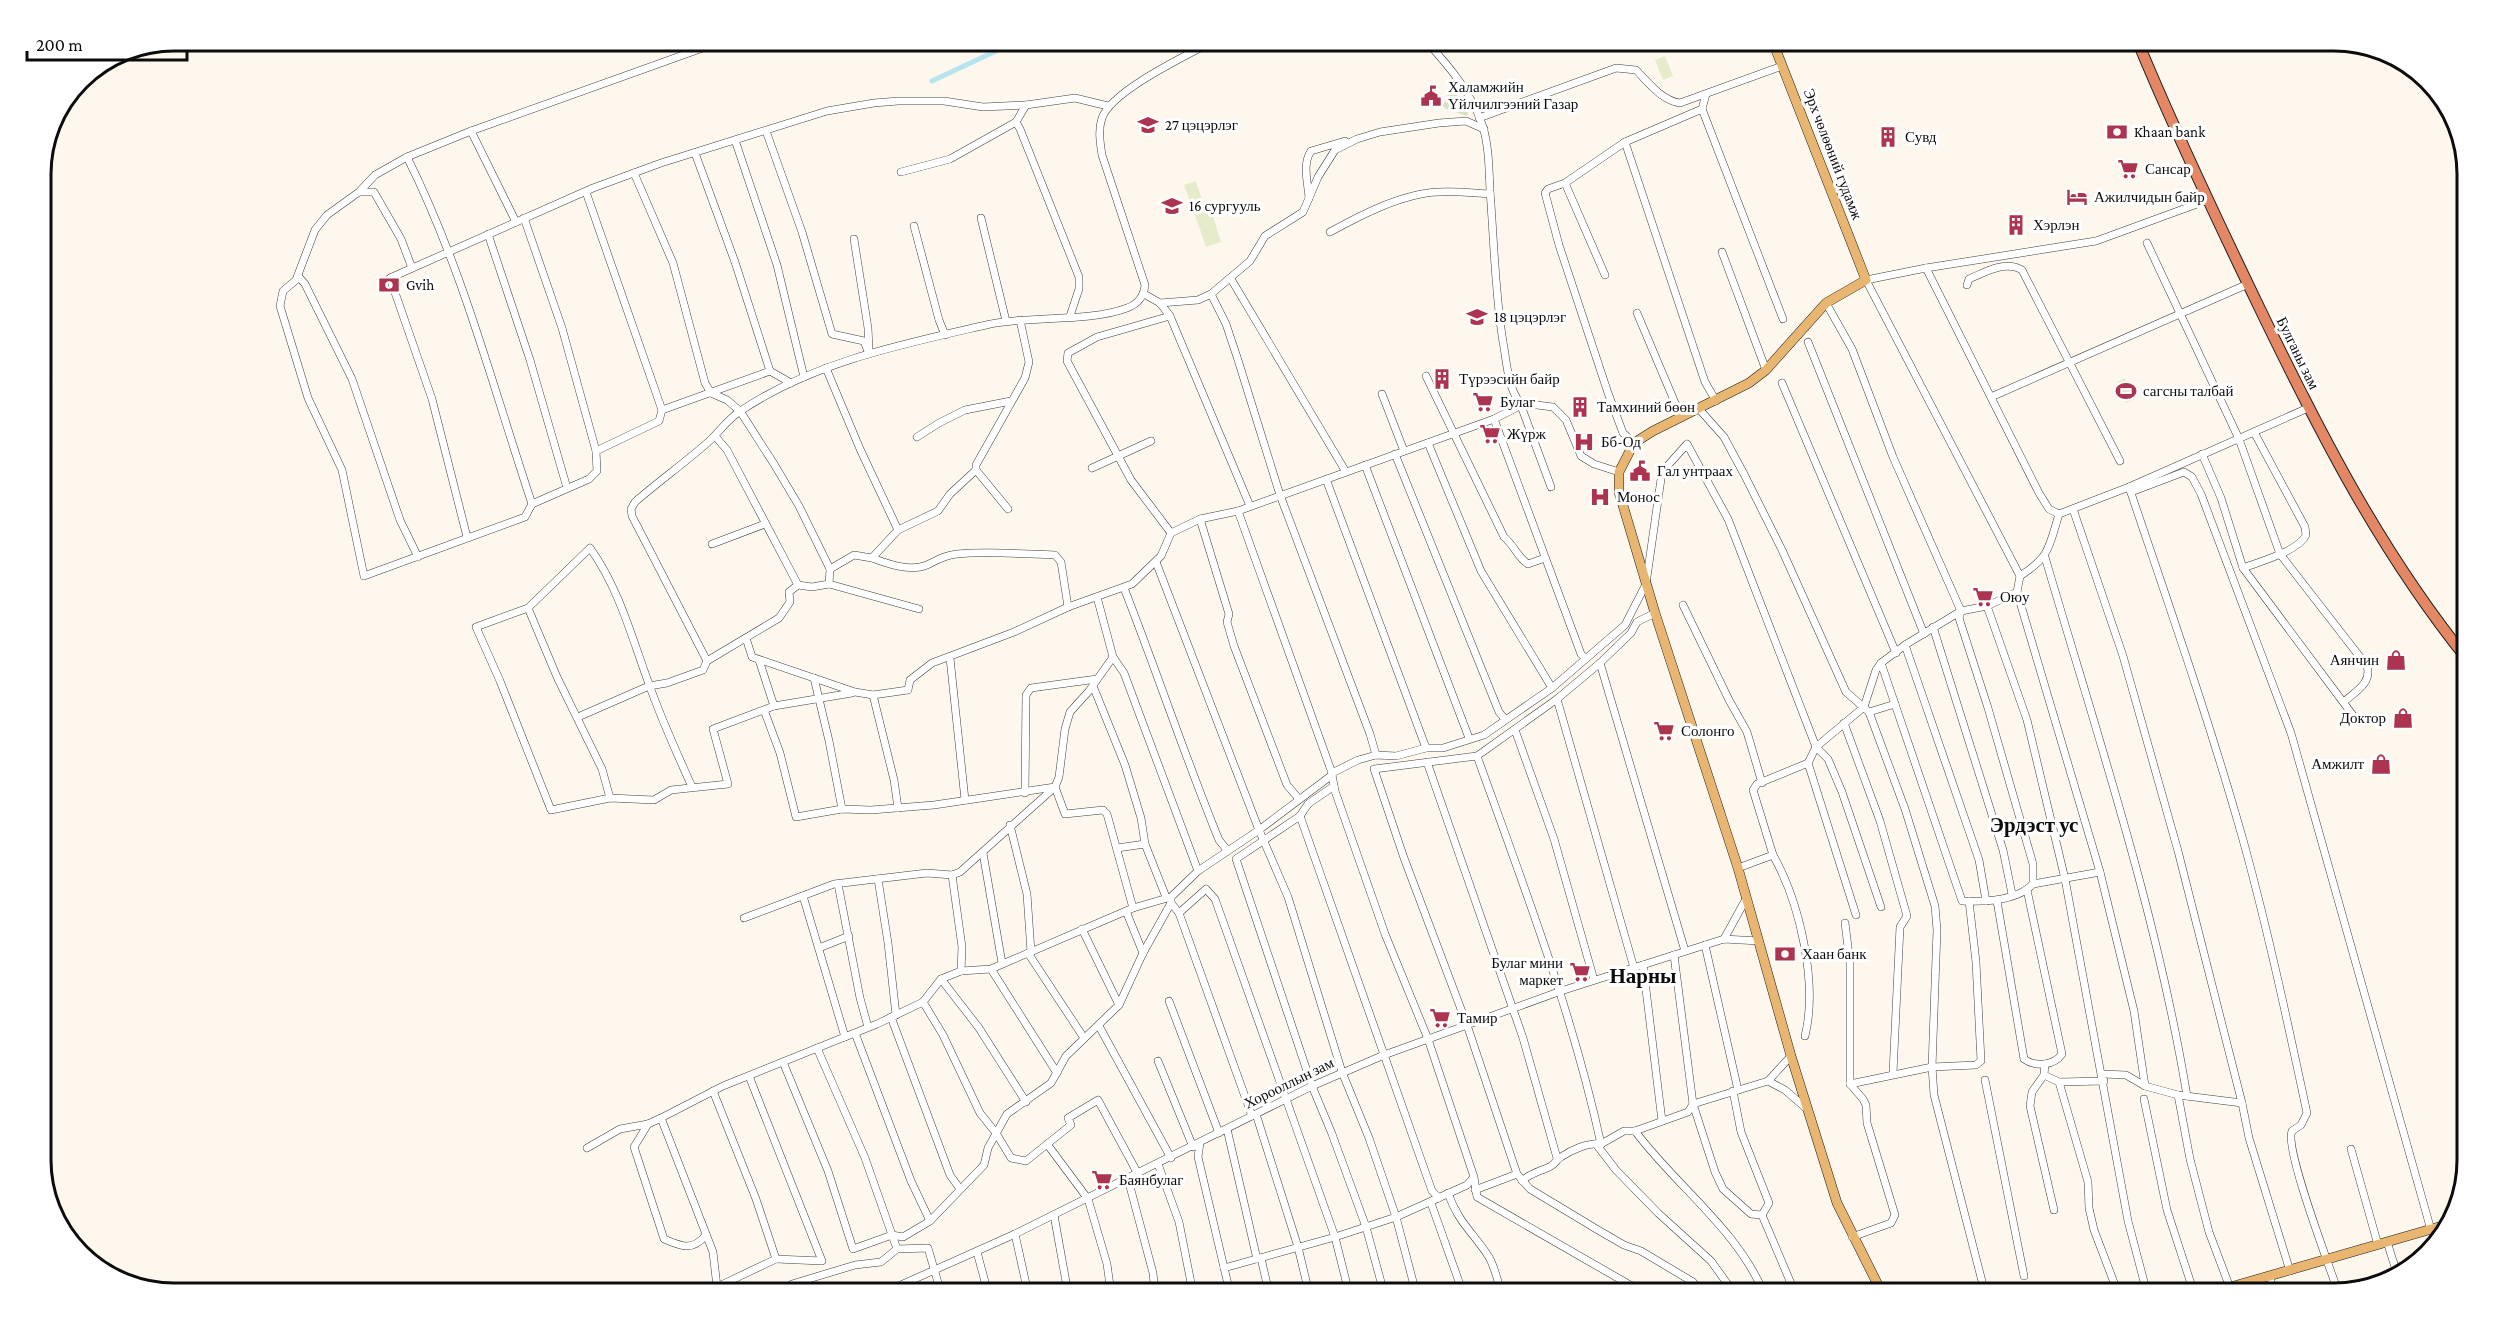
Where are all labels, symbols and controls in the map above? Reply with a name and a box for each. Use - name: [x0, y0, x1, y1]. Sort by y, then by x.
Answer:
- scale bar: [27, 24, 188, 62]
- text: 200 m: [36, 35, 83, 55]
- place label: Халамжийн Үйлчилгээний Газар: [1448, 79, 1578, 112]
- public building icon: Халамжийн Үйлчилгээний Газар: [1419, 84, 1443, 108]
- street label: Эрх чөлөөний гудамж: [1801, 86, 1866, 222]
- school or university icon: 27 цэцэрлэг: [1136, 113, 1160, 137]
- place label: 27 цэцэрлэг: [1165, 117, 1238, 133]
- bank icon: Khaan bank: [2105, 120, 2129, 144]
- place label: Khaan bank: [2134, 124, 2206, 140]
- building icon: Сувд: [1876, 125, 1900, 149]
- place label: Сувд: [1905, 129, 1937, 145]
- supermarket icon: Сансар: [2116, 157, 2140, 181]
- place label: Сансар: [2145, 161, 2191, 177]
- hotel icon: Ажилчидын байр: [2065, 185, 2089, 209]
- place label: Ажилчидын байр: [2094, 189, 2205, 205]
- school or university icon: 16 сургууль: [1160, 194, 1184, 218]
- place label: 16 сургууль: [1189, 198, 1261, 214]
- building icon: Хэрлэн: [2004, 213, 2028, 237]
- place label: Хэрлэн: [2033, 217, 2080, 233]
- bank icon: Gvih: [377, 273, 401, 297]
- place label: Gvih: [406, 277, 434, 293]
- school or university icon: 18 цэцэрлэг: [1465, 305, 1489, 329]
- place label: 18 цэцэрлэг: [1494, 309, 1566, 325]
- street label: Булганы зам: [2274, 314, 2323, 392]
- building icon: Түрээсийн байр: [1430, 367, 1454, 391]
- place label: Түрээсийн байр: [1459, 371, 1560, 387]
- sports icon: сагсны талбай: [2114, 379, 2138, 403]
- place label: сагсны талбай: [2143, 383, 2234, 399]
- supermarket icon: Булаг: [1471, 390, 1495, 414]
- place label: Булаг: [1500, 394, 1535, 410]
- building icon: Тамхиний бөөн: [1568, 395, 1592, 419]
- place label: Тамхиний бөөн: [1597, 399, 1695, 415]
- supermarket icon: Жүрж: [1478, 422, 1502, 446]
- place label: Жүрж: [1507, 426, 1546, 442]
- hospital icon: Бб-Од: [1572, 430, 1596, 454]
- place label: Бб-Од: [1601, 434, 1641, 450]
- public building icon: Гал унтраах: [1628, 459, 1652, 483]
- place label: Гал унтраах: [1657, 463, 1733, 479]
- hospital icon: Монос: [1588, 485, 1612, 509]
- place label: Монос: [1617, 489, 1660, 505]
- supermarket icon: Оюу: [1971, 585, 1995, 609]
- place label: Оюу: [2000, 589, 2030, 605]
- shop icon: Аянчин: [2384, 648, 2408, 672]
- place label: Аянчин: [2330, 652, 2379, 668]
- shop icon: Доктор: [2391, 706, 2415, 730]
- place label: Доктор: [2340, 710, 2386, 726]
- supermarket icon: Солонго: [1652, 719, 1676, 743]
- place label: Солонго: [1681, 723, 1735, 739]
- shop icon: Амжилт: [2369, 752, 2393, 776]
- place label: Амжилт: [2311, 756, 2364, 772]
- district label: Эрдэст ус: [1990, 813, 2078, 837]
- bank icon: Хаан банк: [1773, 942, 1797, 966]
- place label: Хаан банк: [1802, 946, 1867, 962]
- place label: Булаг мини маркет: [1491, 955, 1563, 988]
- supermarket icon: Булаг мини маркет: [1568, 960, 1592, 984]
- district label: Нарны: [1609, 964, 1677, 988]
- supermarket icon: Тамир: [1428, 1006, 1452, 1030]
- place label: Тамир: [1457, 1010, 1497, 1026]
- street label: Хорооллын зам: [1242, 1054, 1337, 1112]
- supermarket icon: Баянбулаг: [1090, 1168, 1114, 1192]
- place label: Баянбулаг: [1119, 1172, 1183, 1188]

